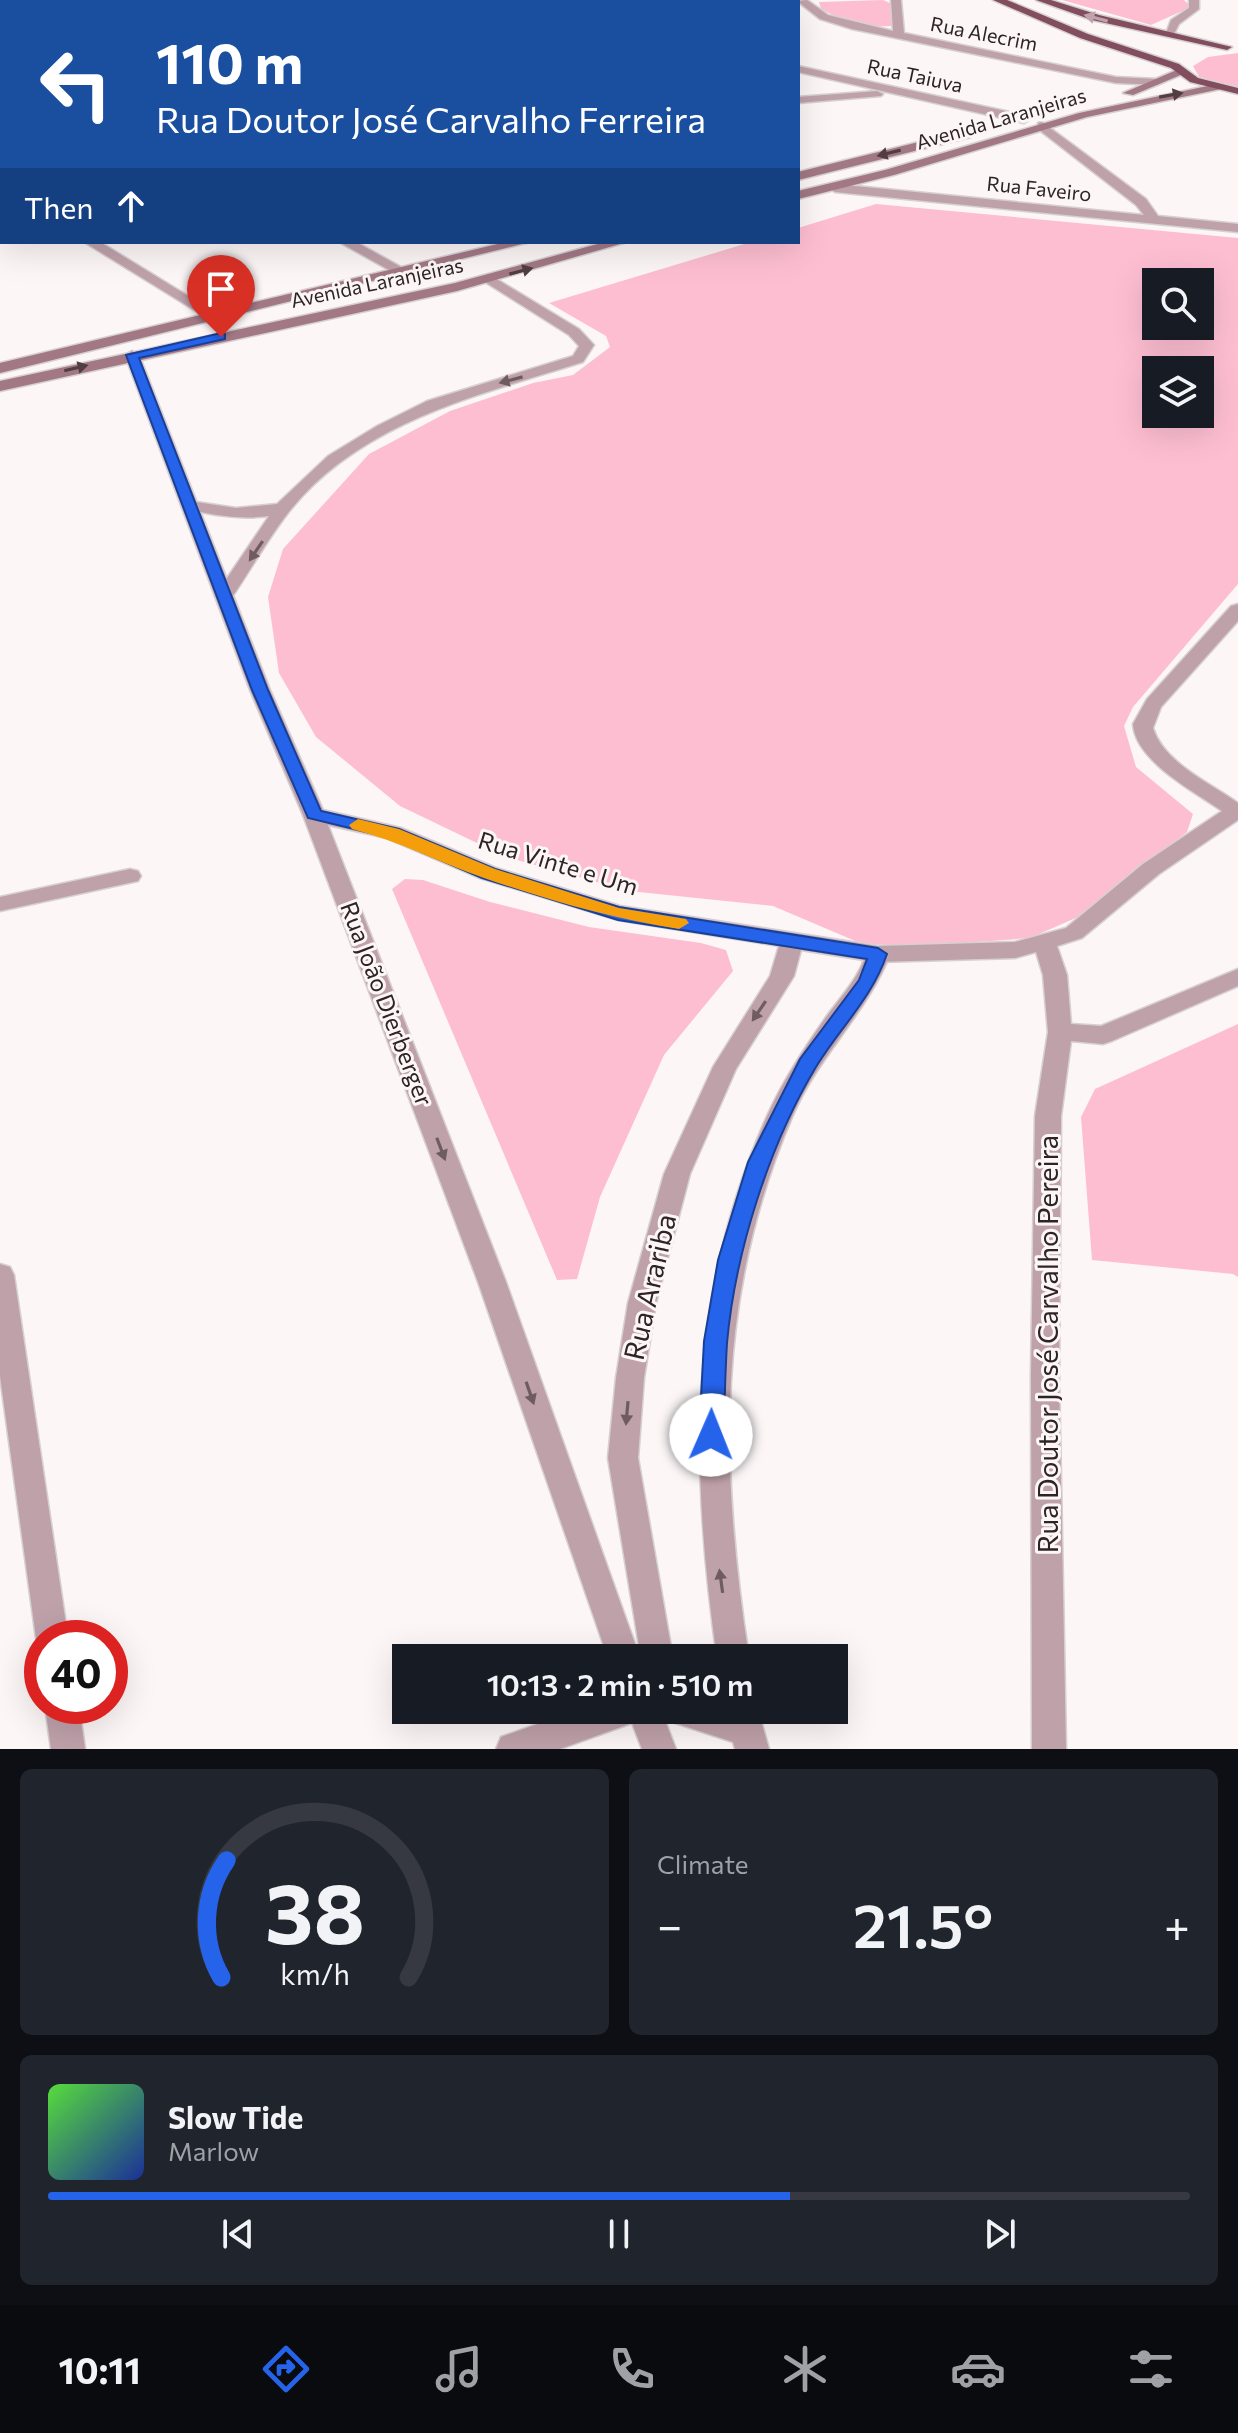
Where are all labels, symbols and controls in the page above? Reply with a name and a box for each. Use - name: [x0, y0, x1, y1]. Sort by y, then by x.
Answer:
- street label: Rua Alecrim: [929, 11, 1040, 55]
- one-way arrow: [1083, 11, 1108, 23]
- text: 110 m: [156, 27, 303, 96]
- icon: left: [24, 32, 128, 136]
- street label: Rua Taiuva: [865, 53, 965, 97]
- street label: Avenida Laranjeiras: [913, 82, 1088, 154]
- one-way arrow: [1158, 89, 1183, 101]
- text: Rua Doutor José Carvalho Ferreira: [156, 96, 706, 140]
- one-way arrow: [876, 148, 901, 160]
- street label: Rua Faveiro: [986, 171, 1093, 205]
- icon: ahead: [109, 184, 153, 228]
- text: Then: [24, 188, 93, 225]
- street label: Avenida Laranjeiras: [288, 252, 465, 312]
- pin: [187, 255, 255, 337]
- one-way arrow: [510, 264, 534, 277]
- icon: arrive: [199, 267, 243, 311]
- map controls: [1142, 268, 1214, 428]
- button: search: [1142, 268, 1214, 340]
- button: layers: [1142, 356, 1214, 428]
- one-way arrow: [64, 361, 89, 374]
- one-way arrow: [498, 374, 523, 386]
- one-way arrow: [249, 540, 264, 561]
- street label: Rua Vinte e Um: [475, 824, 642, 901]
- street label: Rua João Dierberger: [335, 897, 440, 1110]
- one-way arrow: [752, 1000, 767, 1021]
- street label: Rua Doutor José Carvalho Pereira: [1030, 1135, 1064, 1553]
- one-way arrow: [435, 1137, 448, 1161]
- street label: Rua Arariba: [616, 1210, 682, 1363]
- one-way arrow: [525, 1382, 537, 1406]
- position arrow: [669, 1393, 753, 1477]
- one-way arrow: [620, 1401, 633, 1426]
- one-way arrow: [714, 1568, 727, 1593]
- speed limit sign: 40: [24, 1620, 128, 1724]
- text: 10:13 · 2 min · 510 m: [487, 1665, 753, 1702]
- text: Climate: [657, 1848, 749, 1879]
- text: 38: [265, 1859, 364, 1961]
- text: 21.5°: [853, 1887, 993, 1960]
- text: −: [657, 1897, 682, 1951]
- text: +: [1164, 1897, 1190, 1951]
- text: km/h: [280, 1956, 349, 1991]
- text: Slow Tide: [168, 2098, 303, 2135]
- text: Marlow: [168, 2135, 259, 2166]
- icon: previous: [216, 2212, 260, 2256]
- icon: pause: [597, 2212, 641, 2256]
- icon: next: [978, 2212, 1022, 2256]
- icon: directions: [258, 2341, 314, 2397]
- icon: music: [431, 2341, 487, 2397]
- icon: phone: [604, 2341, 660, 2397]
- icon: climate: [777, 2341, 833, 2397]
- icon: car: [950, 2341, 1006, 2397]
- icon: filters: [1123, 2341, 1179, 2397]
- text: 10:11: [59, 2347, 141, 2391]

